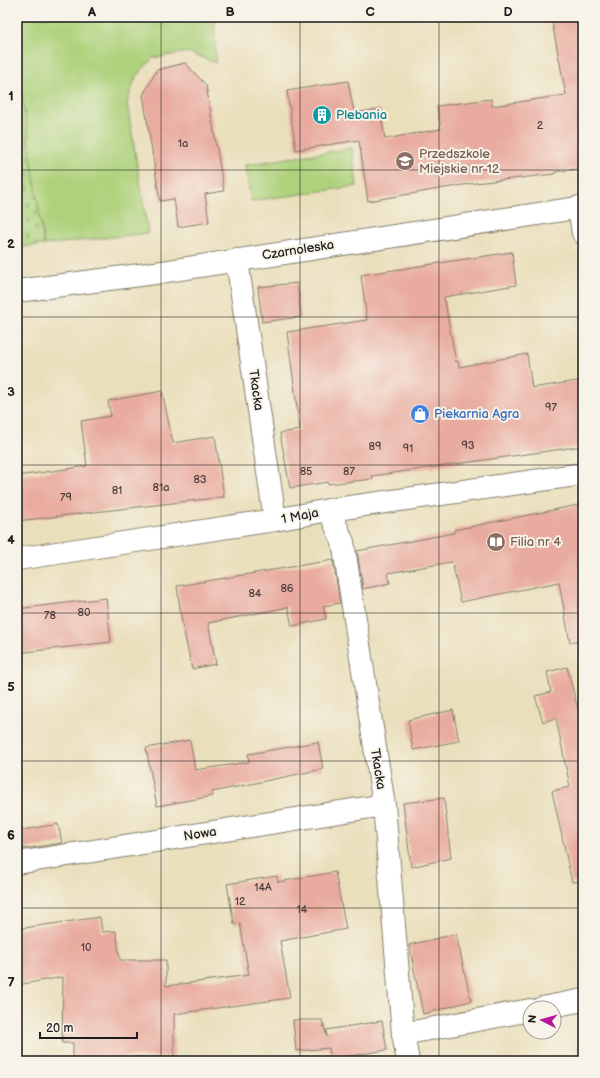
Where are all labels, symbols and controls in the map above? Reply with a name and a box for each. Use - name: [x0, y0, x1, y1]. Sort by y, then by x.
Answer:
- text: A: [87, 4, 96, 20]
- text: B: [225, 4, 235, 20]
- text: C: [365, 4, 375, 20]
- text: D: [503, 4, 513, 20]
- text: 1: [8, 88, 14, 104]
- building icon: Plebania: [311, 104, 333, 126]
- place label: Plebania: [336, 107, 387, 123]
- house number: 2: [537, 119, 544, 132]
- house number: 1a: [178, 137, 188, 150]
- place label: Przedszkole Miejskie nr 12: [419, 146, 500, 177]
- school or university icon: Przedszkole Miejskie nr 12: [394, 150, 416, 172]
- text: 2: [7, 236, 15, 252]
- street label: Czarnoleska: [261, 236, 335, 264]
- street label: Tkacka: [245, 368, 267, 412]
- text: 3: [7, 384, 15, 400]
- house number: 97: [545, 401, 557, 414]
- shop icon: Piekarnia Agra: [409, 403, 431, 425]
- place label: Piekarnia Agra: [434, 406, 519, 422]
- house number: 93: [461, 439, 475, 452]
- house number: 89: [369, 440, 381, 453]
- house number: 91: [403, 442, 413, 455]
- house number: 85: [300, 465, 312, 478]
- house number: 87: [343, 465, 355, 478]
- house number: 83: [193, 473, 207, 486]
- house number: 81a: [153, 481, 169, 494]
- house number: 81: [112, 484, 122, 497]
- house number: 79: [60, 491, 72, 504]
- street label: 1 Maja: [280, 505, 320, 527]
- library icon: Filia nr 4: [485, 531, 507, 553]
- text: 4: [7, 532, 15, 548]
- place label: Filia nr 4: [510, 534, 561, 550]
- house number: 86: [280, 582, 294, 595]
- house number: 84: [248, 587, 262, 600]
- house number: 80: [78, 606, 91, 619]
- house number: 78: [44, 609, 56, 622]
- text: 5: [7, 679, 15, 695]
- street label: Tkacka: [367, 747, 389, 791]
- street label: Nowa: [182, 824, 218, 844]
- text: 6: [7, 827, 15, 843]
- house number: 14A: [254, 881, 272, 894]
- house number: 12: [235, 895, 246, 908]
- house number: 14: [297, 903, 308, 916]
- house number: 10: [81, 941, 92, 954]
- text: 7: [7, 975, 15, 991]
- north arrow: [522, 1000, 562, 1040]
- scale bar: [40, 1014, 137, 1040]
- text: N: [526, 1014, 539, 1024]
- text: 20 m: [46, 1021, 73, 1036]

